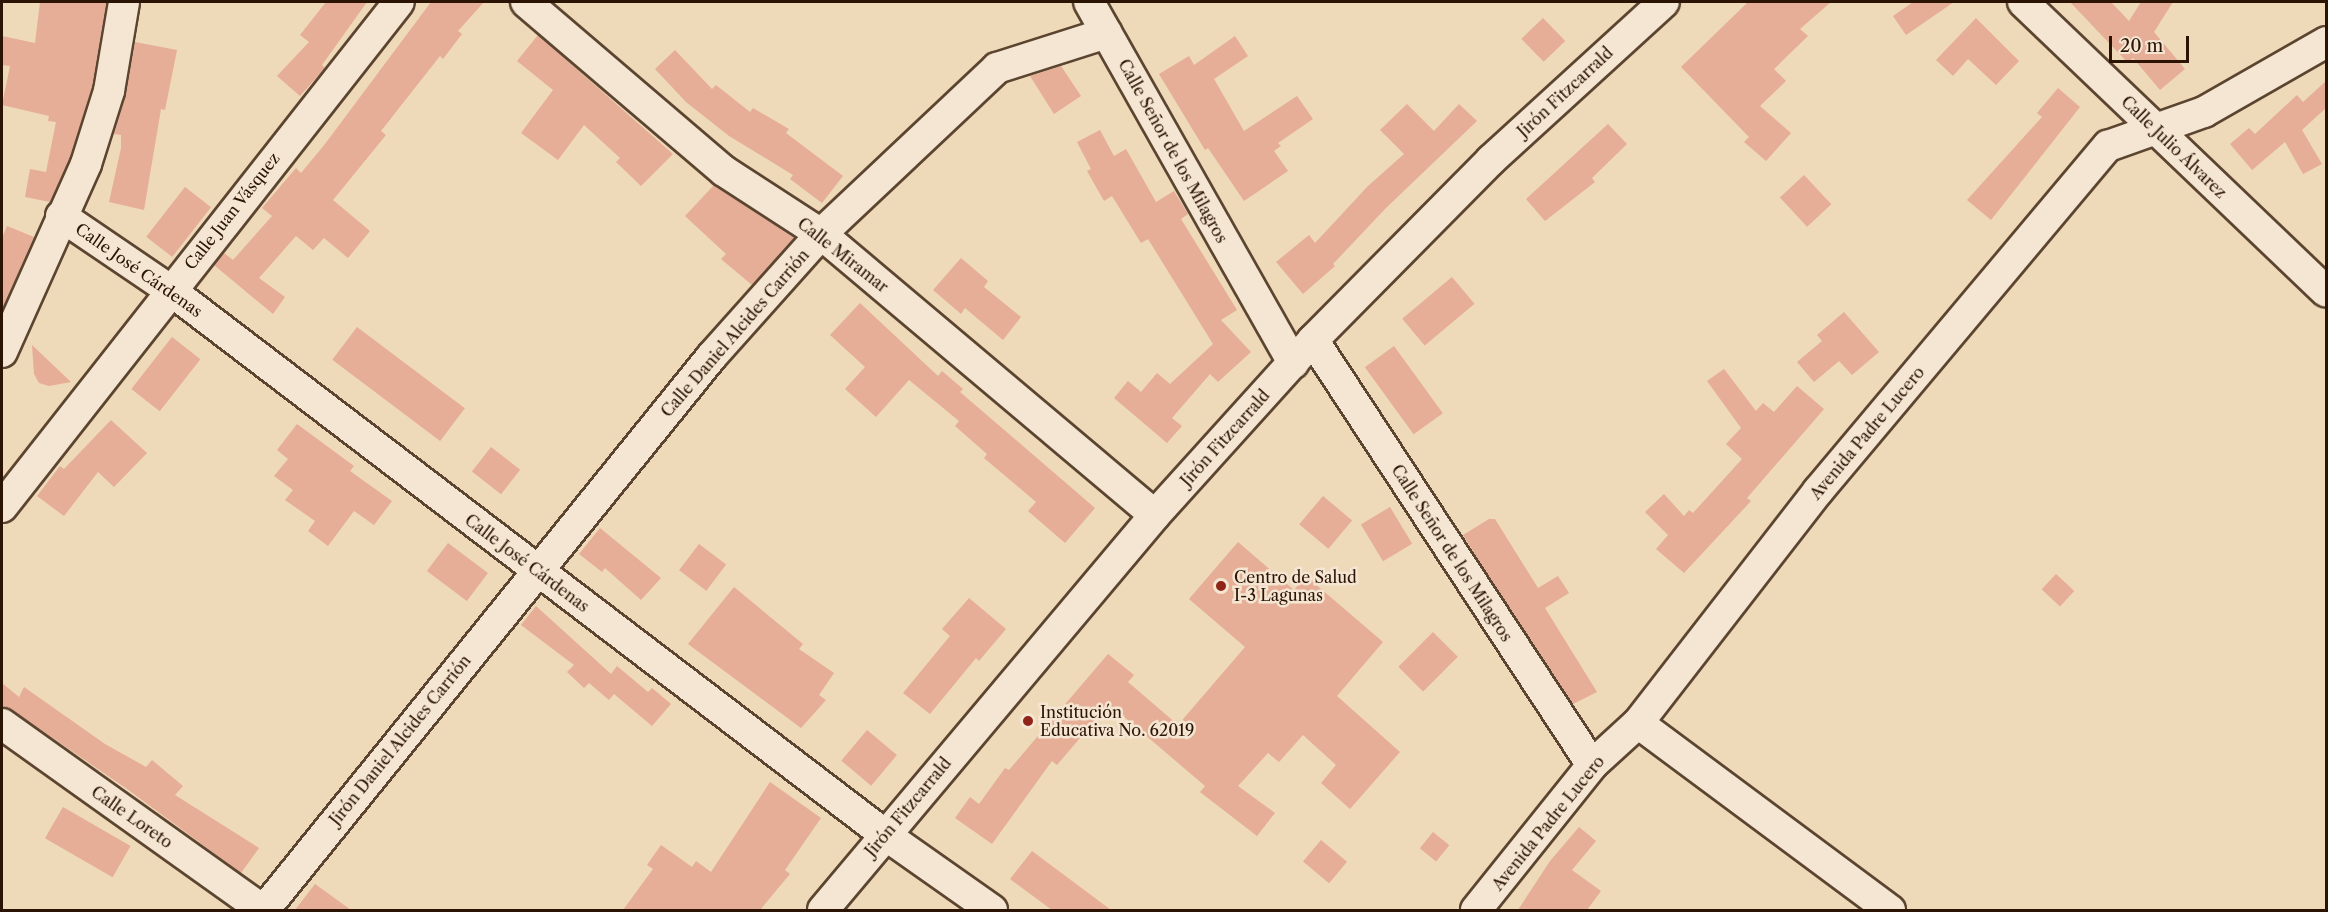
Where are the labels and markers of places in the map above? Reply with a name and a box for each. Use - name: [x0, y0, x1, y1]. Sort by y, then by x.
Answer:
- place label: Centro de Salud I-3 Lagunas: [1234, 567, 1357, 605]
- marker: Centro de Salud I-3 Lagunas: [1212, 577, 1230, 595]
- place label: Institución Educativa No. 62019: [1040, 702, 1195, 740]
- marker: Institución Educativa No. 62019: [1021, 714, 1035, 728]

